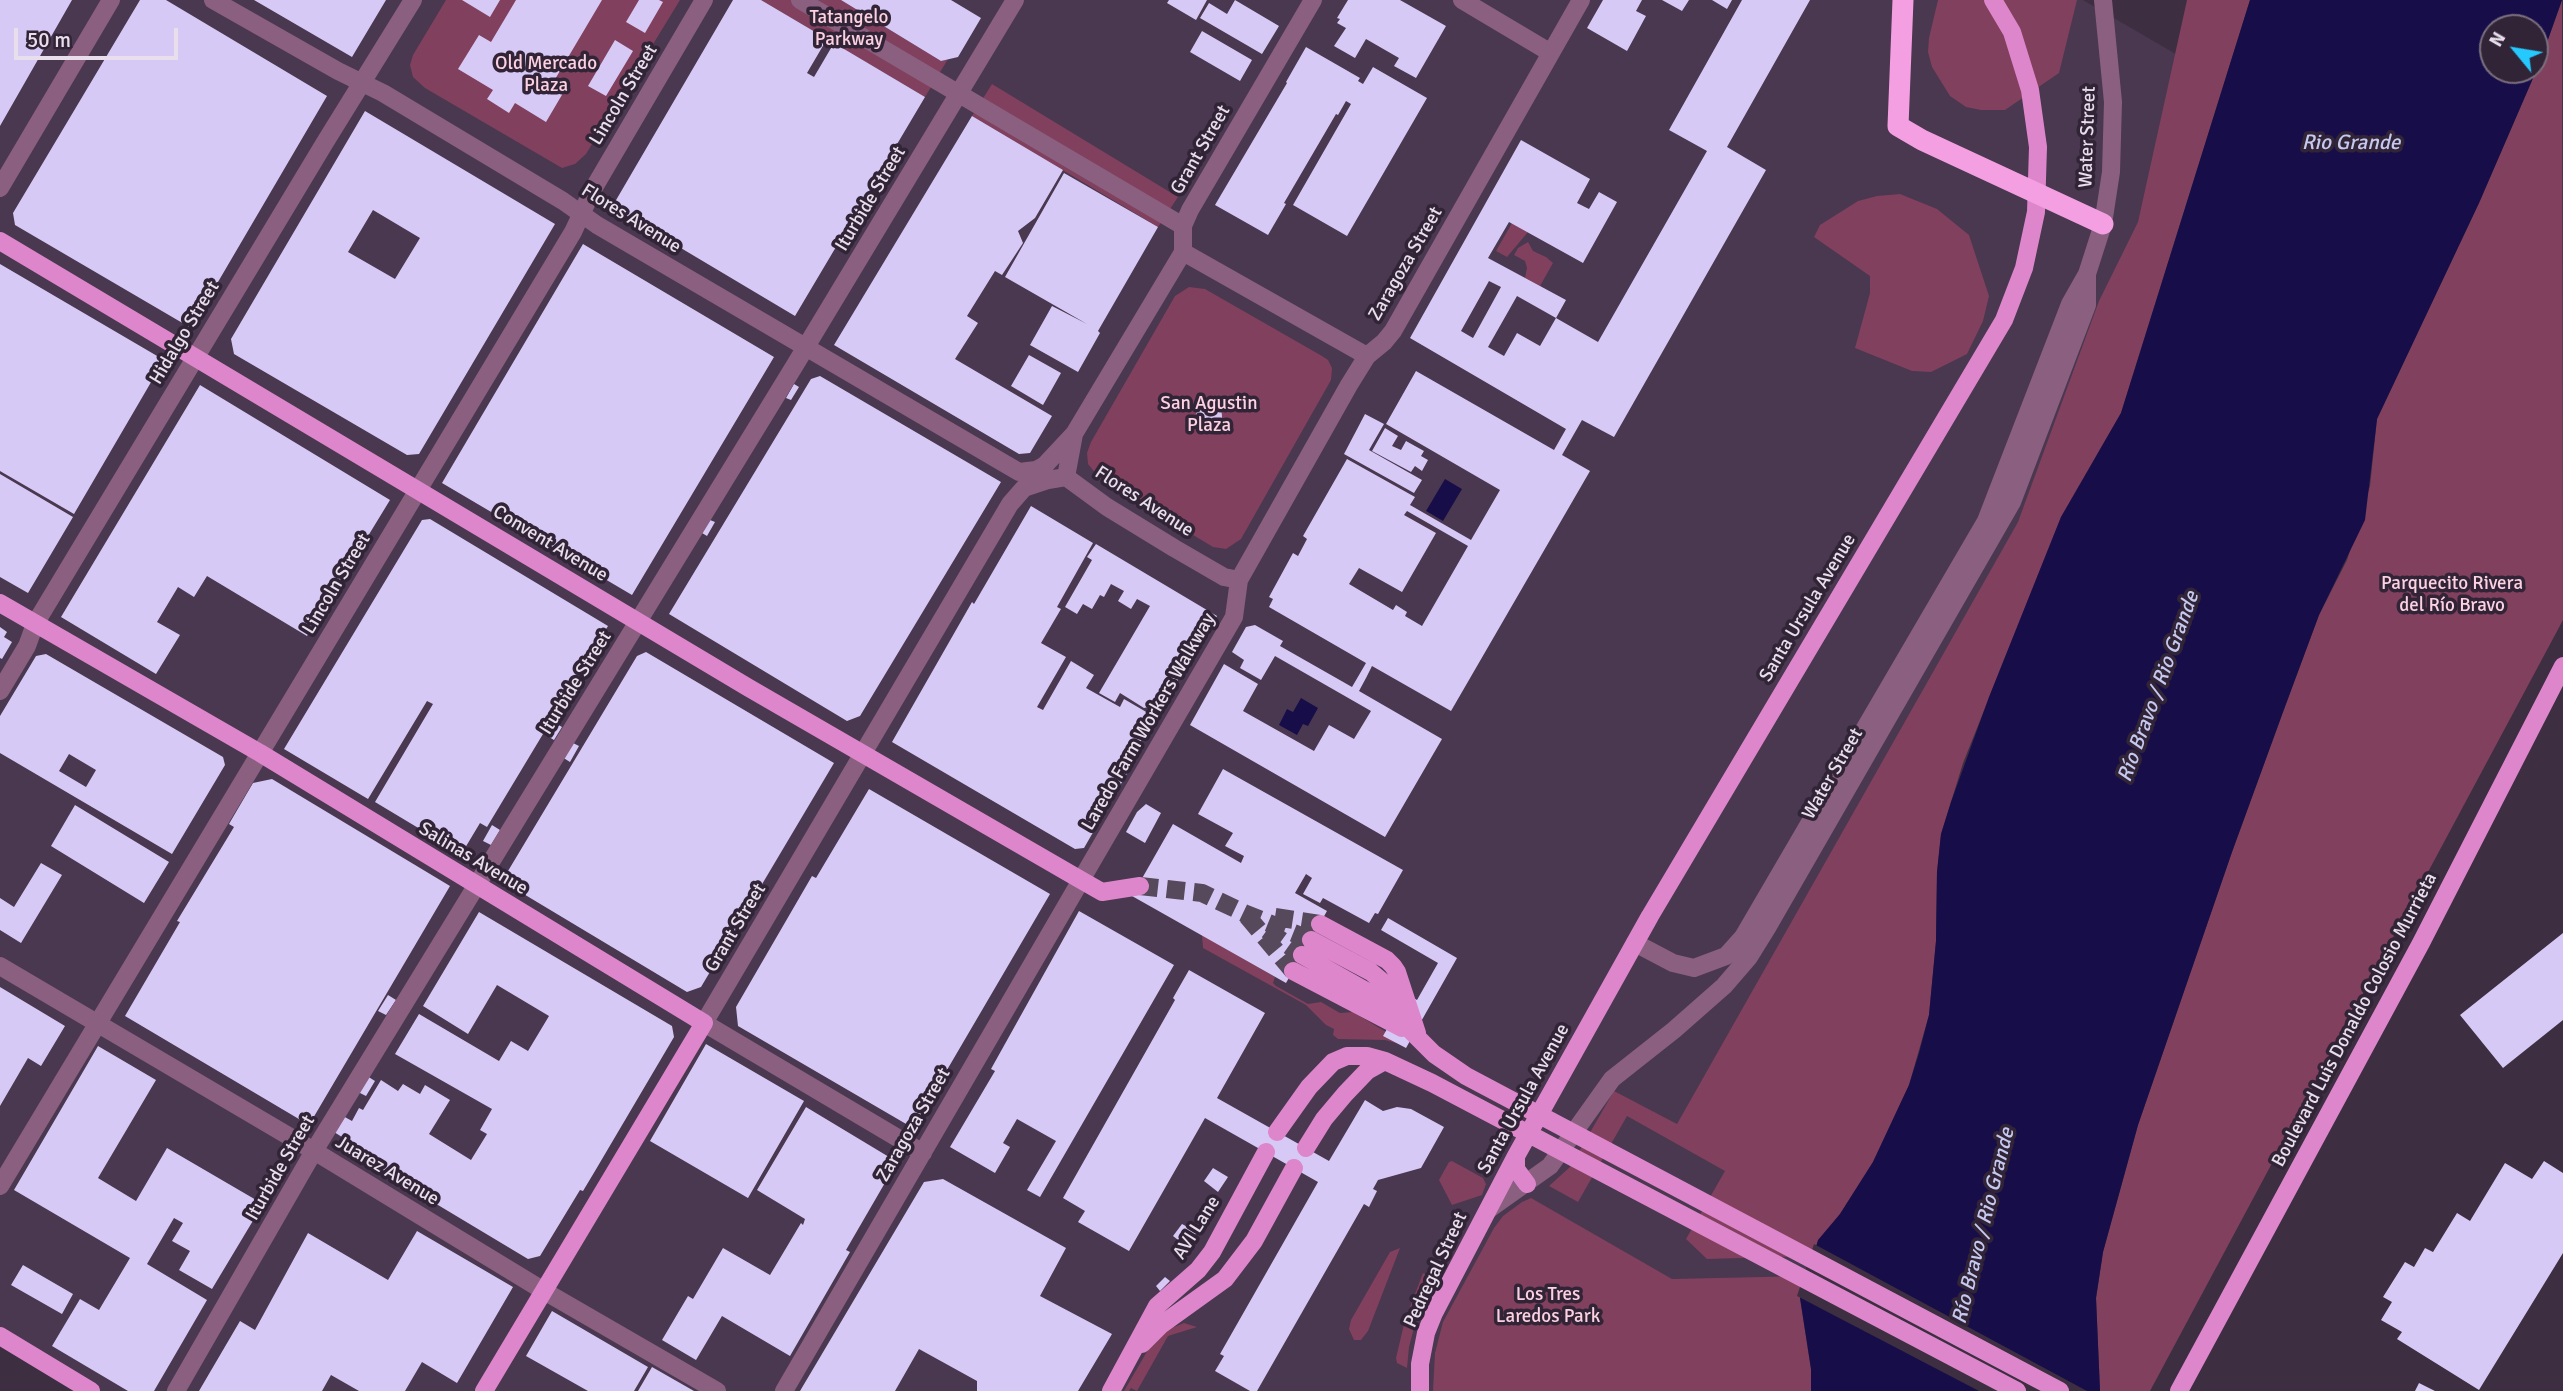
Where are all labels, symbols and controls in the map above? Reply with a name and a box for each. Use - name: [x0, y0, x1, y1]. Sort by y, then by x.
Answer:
- park label: Tatangelo Parkway: [810, 7, 888, 51]
- scale bar: [18, 14, 182, 58]
- north arrow: [2479, 14, 2549, 84]
- text: 50 m: [27, 27, 71, 53]
- text: N: [2484, 28, 2511, 51]
- street label: Lincoln Street: [585, 41, 663, 149]
- park label: Old Mercado Plaza: [495, 53, 597, 97]
- street label: Water Street: [2075, 86, 2101, 188]
- street label: Grant Street: [1166, 101, 1236, 199]
- water label: Rio Grande: [2302, 130, 2400, 156]
- street label: Iturbide Street: [831, 143, 911, 255]
- street label: Flores Avenue: [577, 179, 685, 259]
- street label: Zaragoza Street: [1364, 203, 1448, 325]
- street label: Hidalgo Street: [145, 277, 225, 389]
- park label: San Agustin Plaza: [1160, 393, 1258, 437]
- street label: Flores Avenue: [1090, 462, 1198, 542]
- street label: Convent Avenue: [488, 501, 612, 587]
- street label: Lincoln Street: [298, 530, 376, 638]
- street label: Santa Ursula Avenue: [1755, 530, 1861, 686]
- park label: Parquecito Rivera del Río Bravo: [2381, 573, 2523, 617]
- water label: Río Bravo / Rio Grande: [2113, 588, 2205, 786]
- street label: Laredo Farm Workers Walkway: [1077, 609, 1221, 835]
- street label: Iturbide Street: [535, 627, 617, 739]
- street label: Water Street: [1798, 724, 1868, 824]
- street label: Salinas Avenue: [415, 818, 531, 900]
- street label: Boulevard Luis Donaldo Colosio Murrieta: [2267, 869, 2443, 1171]
- street label: Grant Street: [701, 880, 771, 976]
- street label: Santa Ursula Avenue: [1473, 1020, 1575, 1178]
- street label: Zaragoza Street: [872, 1064, 956, 1186]
- street label: Iturbide Street: [242, 1111, 320, 1225]
- water label: Río Bravo / Rio Grande: [1947, 1125, 2021, 1327]
- street label: Juarez Avenue: [331, 1131, 443, 1211]
- street label: AVI Lane: [1169, 1192, 1225, 1264]
- street label: Pedregal Street: [1399, 1209, 1473, 1331]
- park label: Los Tres Laredos Park: [1496, 1284, 1600, 1328]

